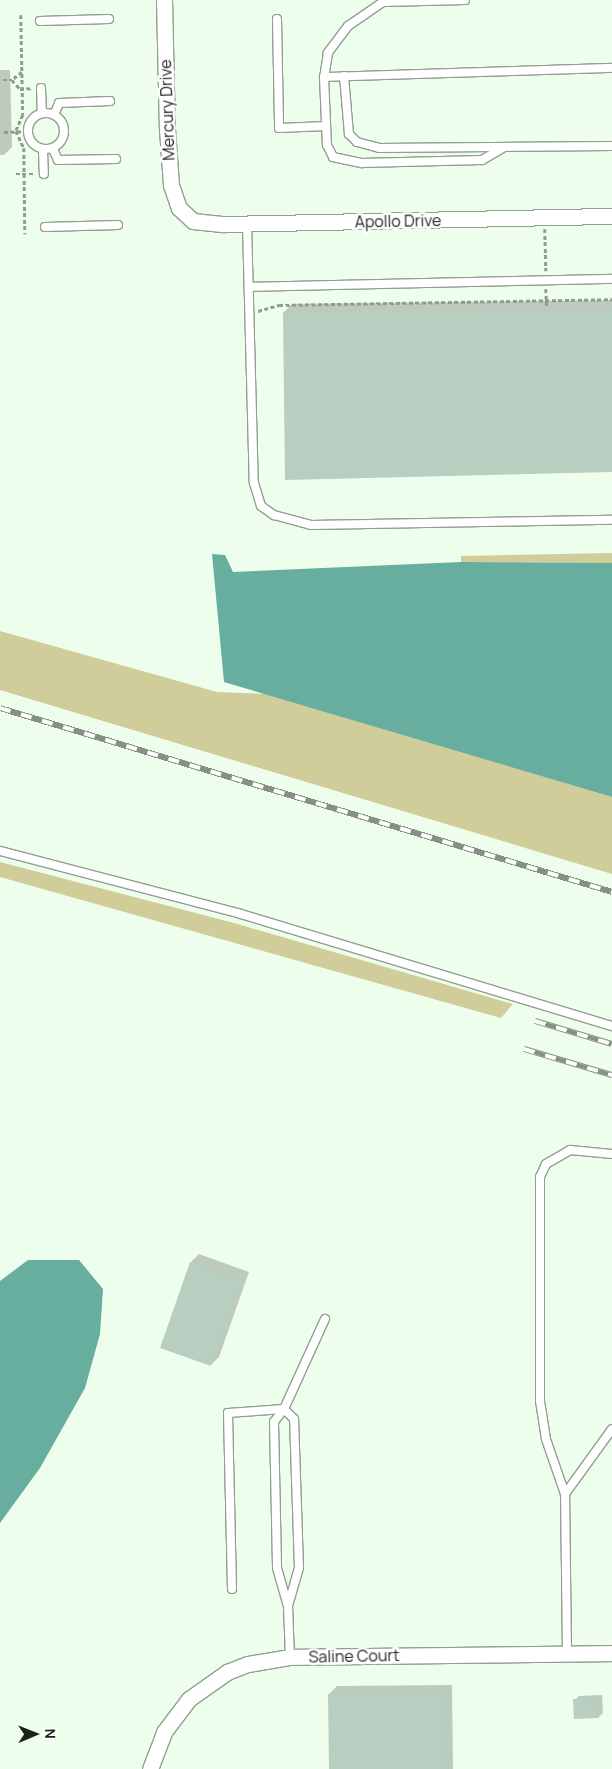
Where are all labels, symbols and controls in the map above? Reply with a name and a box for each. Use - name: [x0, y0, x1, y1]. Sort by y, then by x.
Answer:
- street label: Mercury Drive: [156, 59, 178, 161]
- street label: Apollo Drive: [355, 211, 441, 231]
- street label: Saline Court: [308, 1646, 400, 1666]
- north arrow: [10, 1709, 60, 1759]
- text: N: [41, 1729, 60, 1739]

